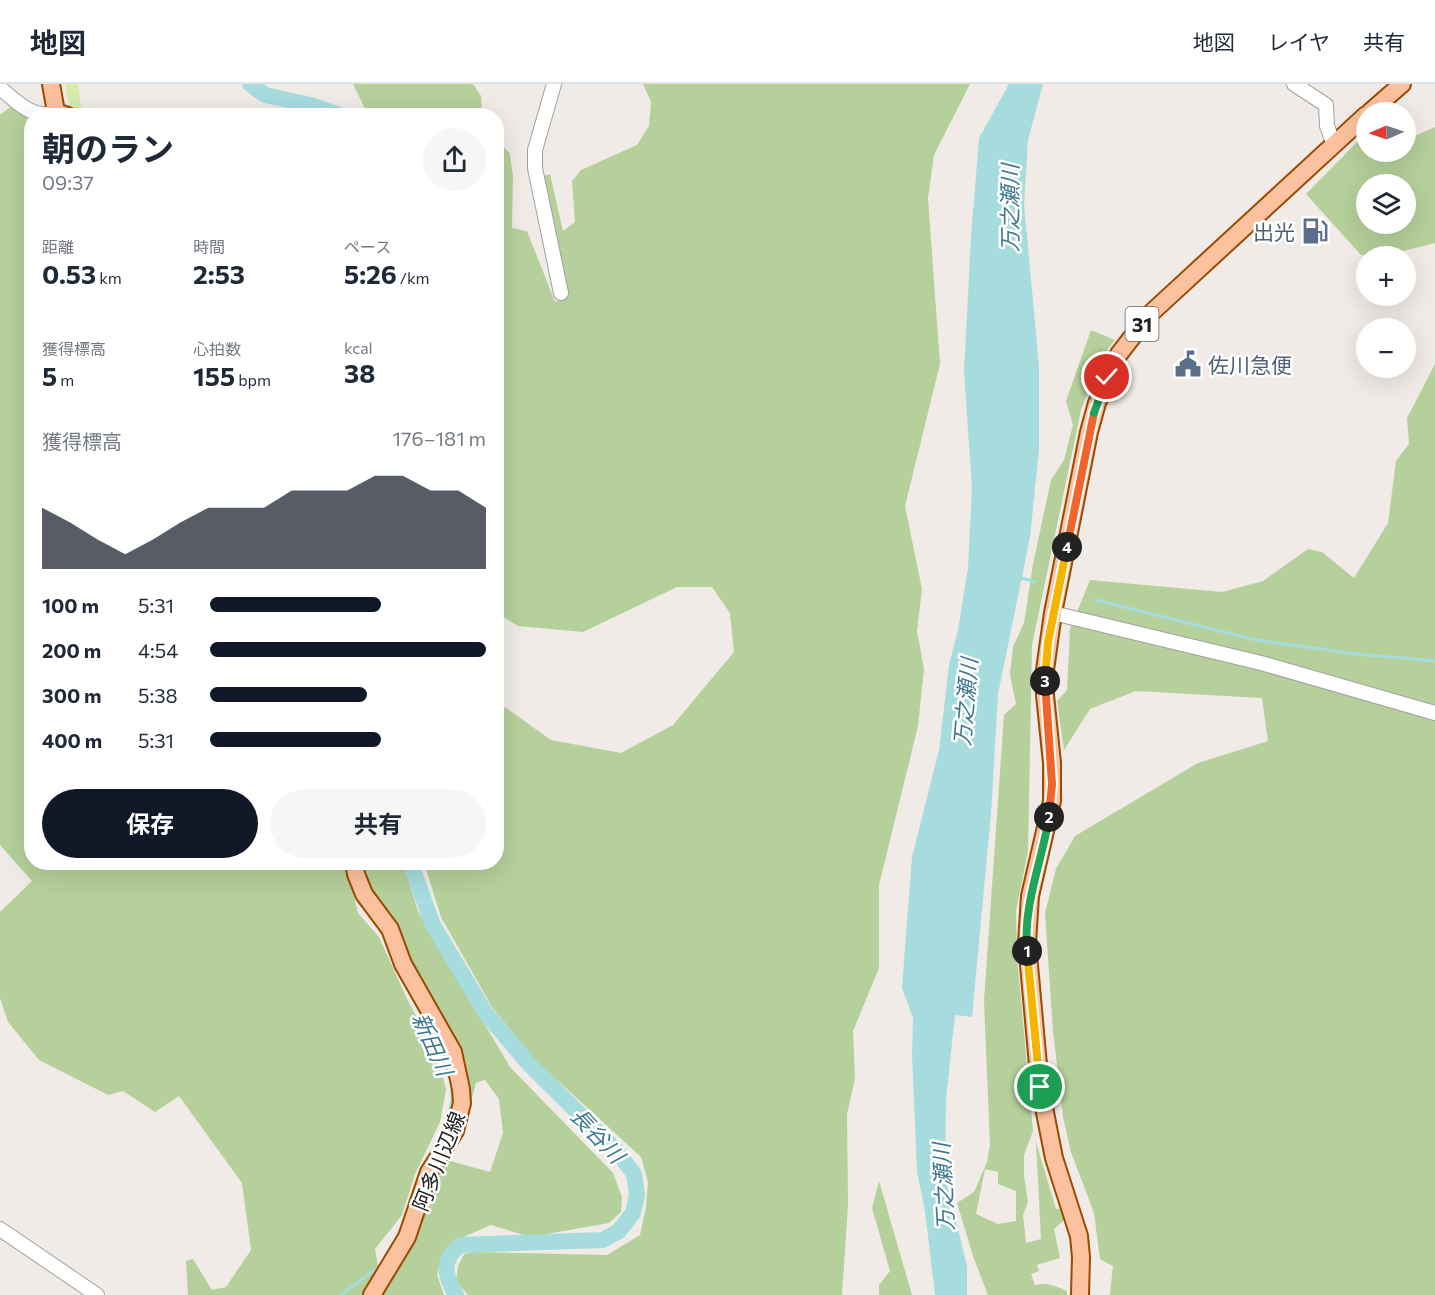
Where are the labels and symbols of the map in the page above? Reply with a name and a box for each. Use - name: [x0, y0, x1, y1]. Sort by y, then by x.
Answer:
- north arrow: [1356, 102, 1416, 162]
- water label: 万之瀬川: [996, 162, 1023, 252]
- fuel station icon: 出光: [1300, 216, 1330, 246]
- place label: 出光: [1253, 219, 1295, 244]
- road number: 31: [1126, 307, 1158, 341]
- public building icon: 佐川急便: [1173, 349, 1203, 379]
- pin: [1081, 351, 1132, 402]
- place label: 佐川急便: [1208, 352, 1292, 377]
- pin: 4: [1052, 532, 1082, 562]
- water label: 万之瀬川: [948, 655, 982, 747]
- pin: 3: [1030, 666, 1060, 696]
- pin: 2: [1034, 802, 1064, 832]
- pin: 1: [1012, 936, 1042, 966]
- water label: 新田川: [407, 1008, 460, 1081]
- pin: [1014, 1061, 1065, 1112]
- water label: 長谷川: [566, 1102, 632, 1170]
- street label: 阿多川辺線: [407, 1108, 469, 1214]
- water label: 万之瀬川: [927, 1140, 959, 1232]

